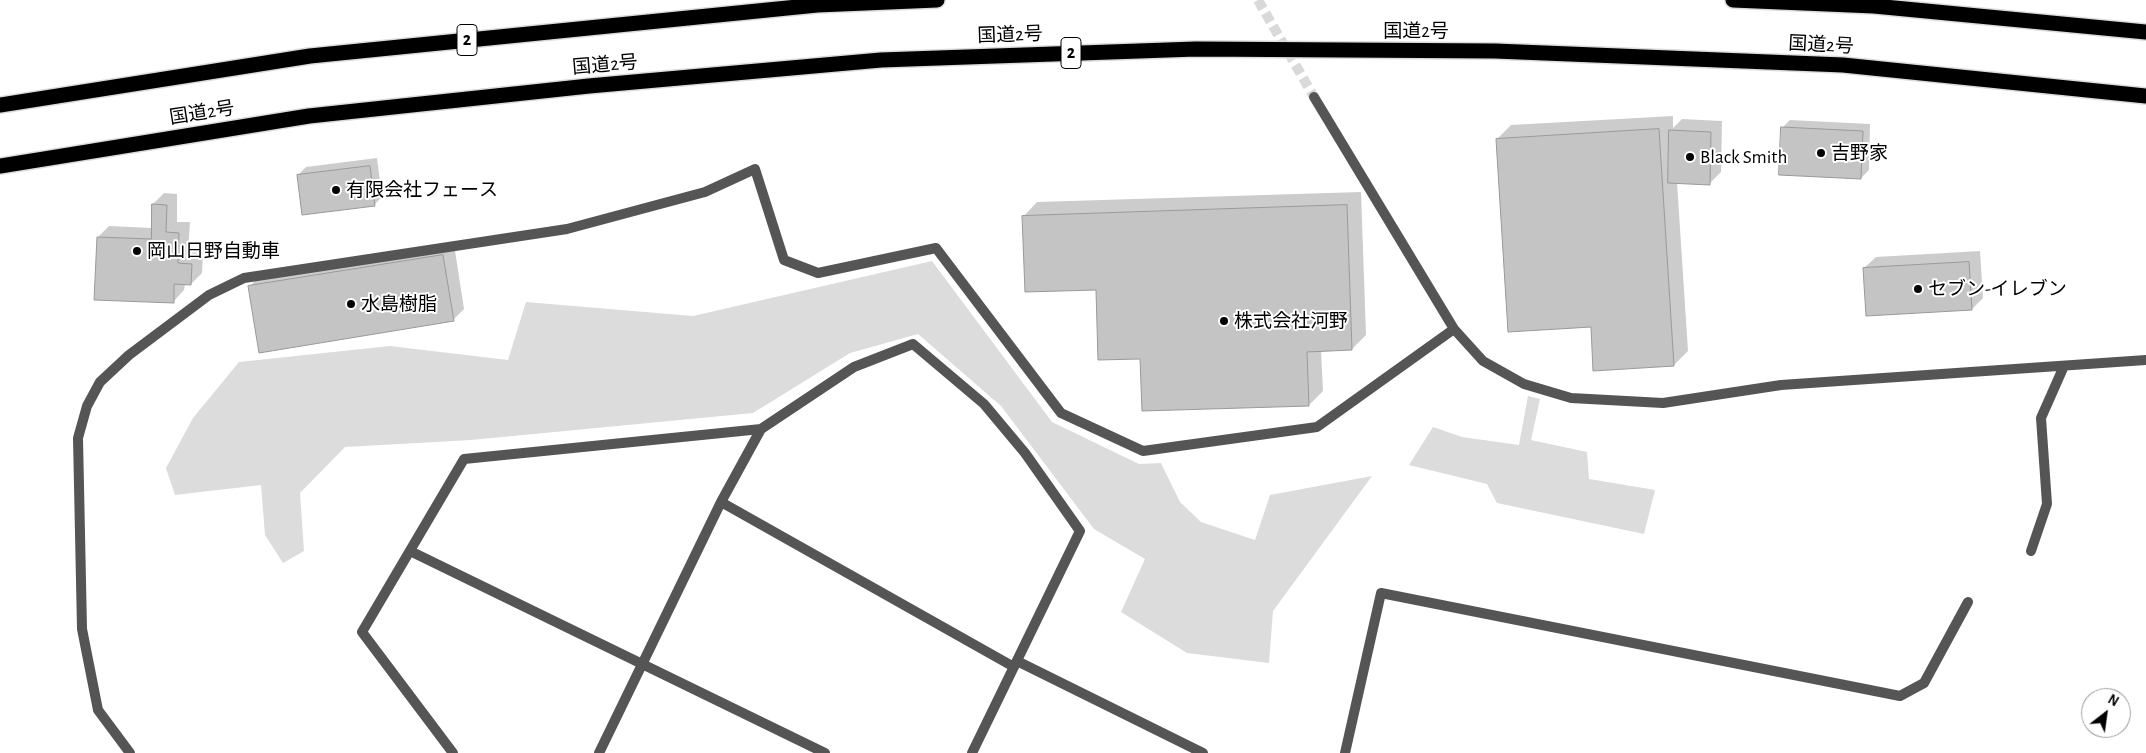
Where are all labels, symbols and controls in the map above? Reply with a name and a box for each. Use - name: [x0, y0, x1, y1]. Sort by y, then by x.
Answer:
- street label: 国道2号: [1383, 20, 1449, 42]
- street label: 国道2号: [977, 22, 1043, 48]
- road number: 2: [457, 24, 477, 56]
- street label: 国道2号: [1788, 32, 1854, 58]
- road number: 2: [1061, 38, 1081, 68]
- street label: 国道2号: [571, 51, 639, 79]
- street label: 国道2号: [168, 97, 236, 129]
- place label: 吉野家: [1831, 142, 1888, 164]
- place label: Black Smith: [1700, 146, 1787, 168]
- marker: 吉野家: [1815, 147, 1827, 159]
- marker: Black Smith: [1684, 151, 1696, 163]
- place label: 有限会社フェース: [346, 179, 498, 201]
- marker: 有限会社フェース: [330, 184, 342, 196]
- place label: 岡山日野自動車: [147, 240, 280, 262]
- marker: 岡山日野自動車: [131, 245, 143, 257]
- place label: セブン-イレブン: [1928, 278, 2067, 300]
- marker: セブン-イレブン: [1912, 283, 1924, 295]
- place label: 水島樹脂: [361, 293, 437, 315]
- marker: 水島樹脂: [345, 298, 357, 310]
- place label: 株式会社河野: [1234, 310, 1348, 332]
- marker: 株式会社河野: [1218, 315, 1230, 327]
- north arrow: [2081, 688, 2131, 738]
- text: N: [2105, 692, 2121, 709]

